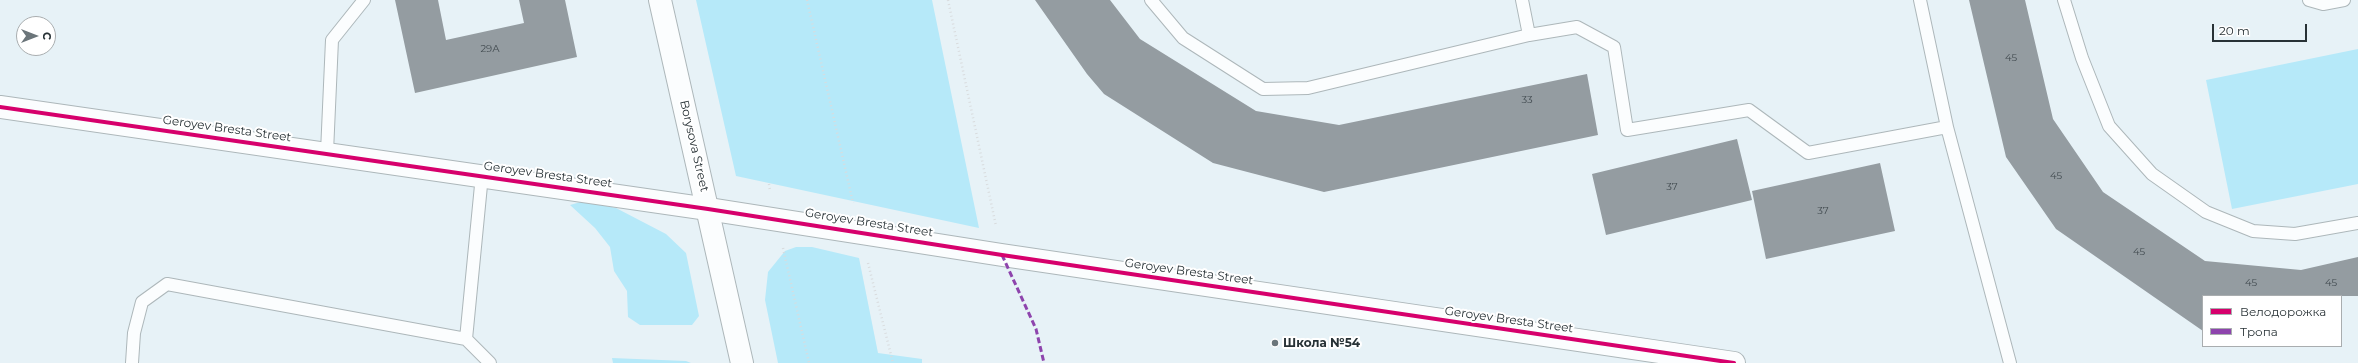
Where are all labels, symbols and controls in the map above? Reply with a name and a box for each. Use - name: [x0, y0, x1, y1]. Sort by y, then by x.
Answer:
- north arrow: [16, 16, 56, 56]
- scale bar: [2214, 16, 2309, 42]
- text: 20 m: [2219, 23, 2250, 38]
- text: С: [40, 32, 54, 40]
- house number: 29А: [480, 43, 500, 55]
- house number: 45: [2005, 52, 2017, 64]
- house number: 33: [1521, 94, 1533, 106]
- street label: Borysova Street: [676, 99, 712, 193]
- street label: Geroyev Bresta Street: [162, 113, 292, 145]
- street label: Geroyev Bresta Street: [483, 159, 613, 191]
- house number: 45: [2050, 170, 2062, 182]
- house number: 37: [1666, 181, 1678, 193]
- house number: 37: [1817, 205, 1829, 217]
- street label: Geroyev Bresta Street: [804, 206, 934, 240]
- house number: 45: [2133, 246, 2145, 258]
- street label: Geroyev Bresta Street: [1124, 256, 1254, 288]
- house number: 45: [2245, 277, 2257, 289]
- house number: 45: [2325, 277, 2337, 289]
- legend: [2202, 295, 2342, 347]
- street label: Geroyev Bresta Street: [1444, 304, 1574, 336]
- text: Велодорожка: [2240, 304, 2326, 319]
- text: Тропа: [2240, 324, 2278, 339]
- place label: Школа №54: [1283, 336, 1360, 350]
- marker: Школа №54: [1270, 338, 1280, 348]

